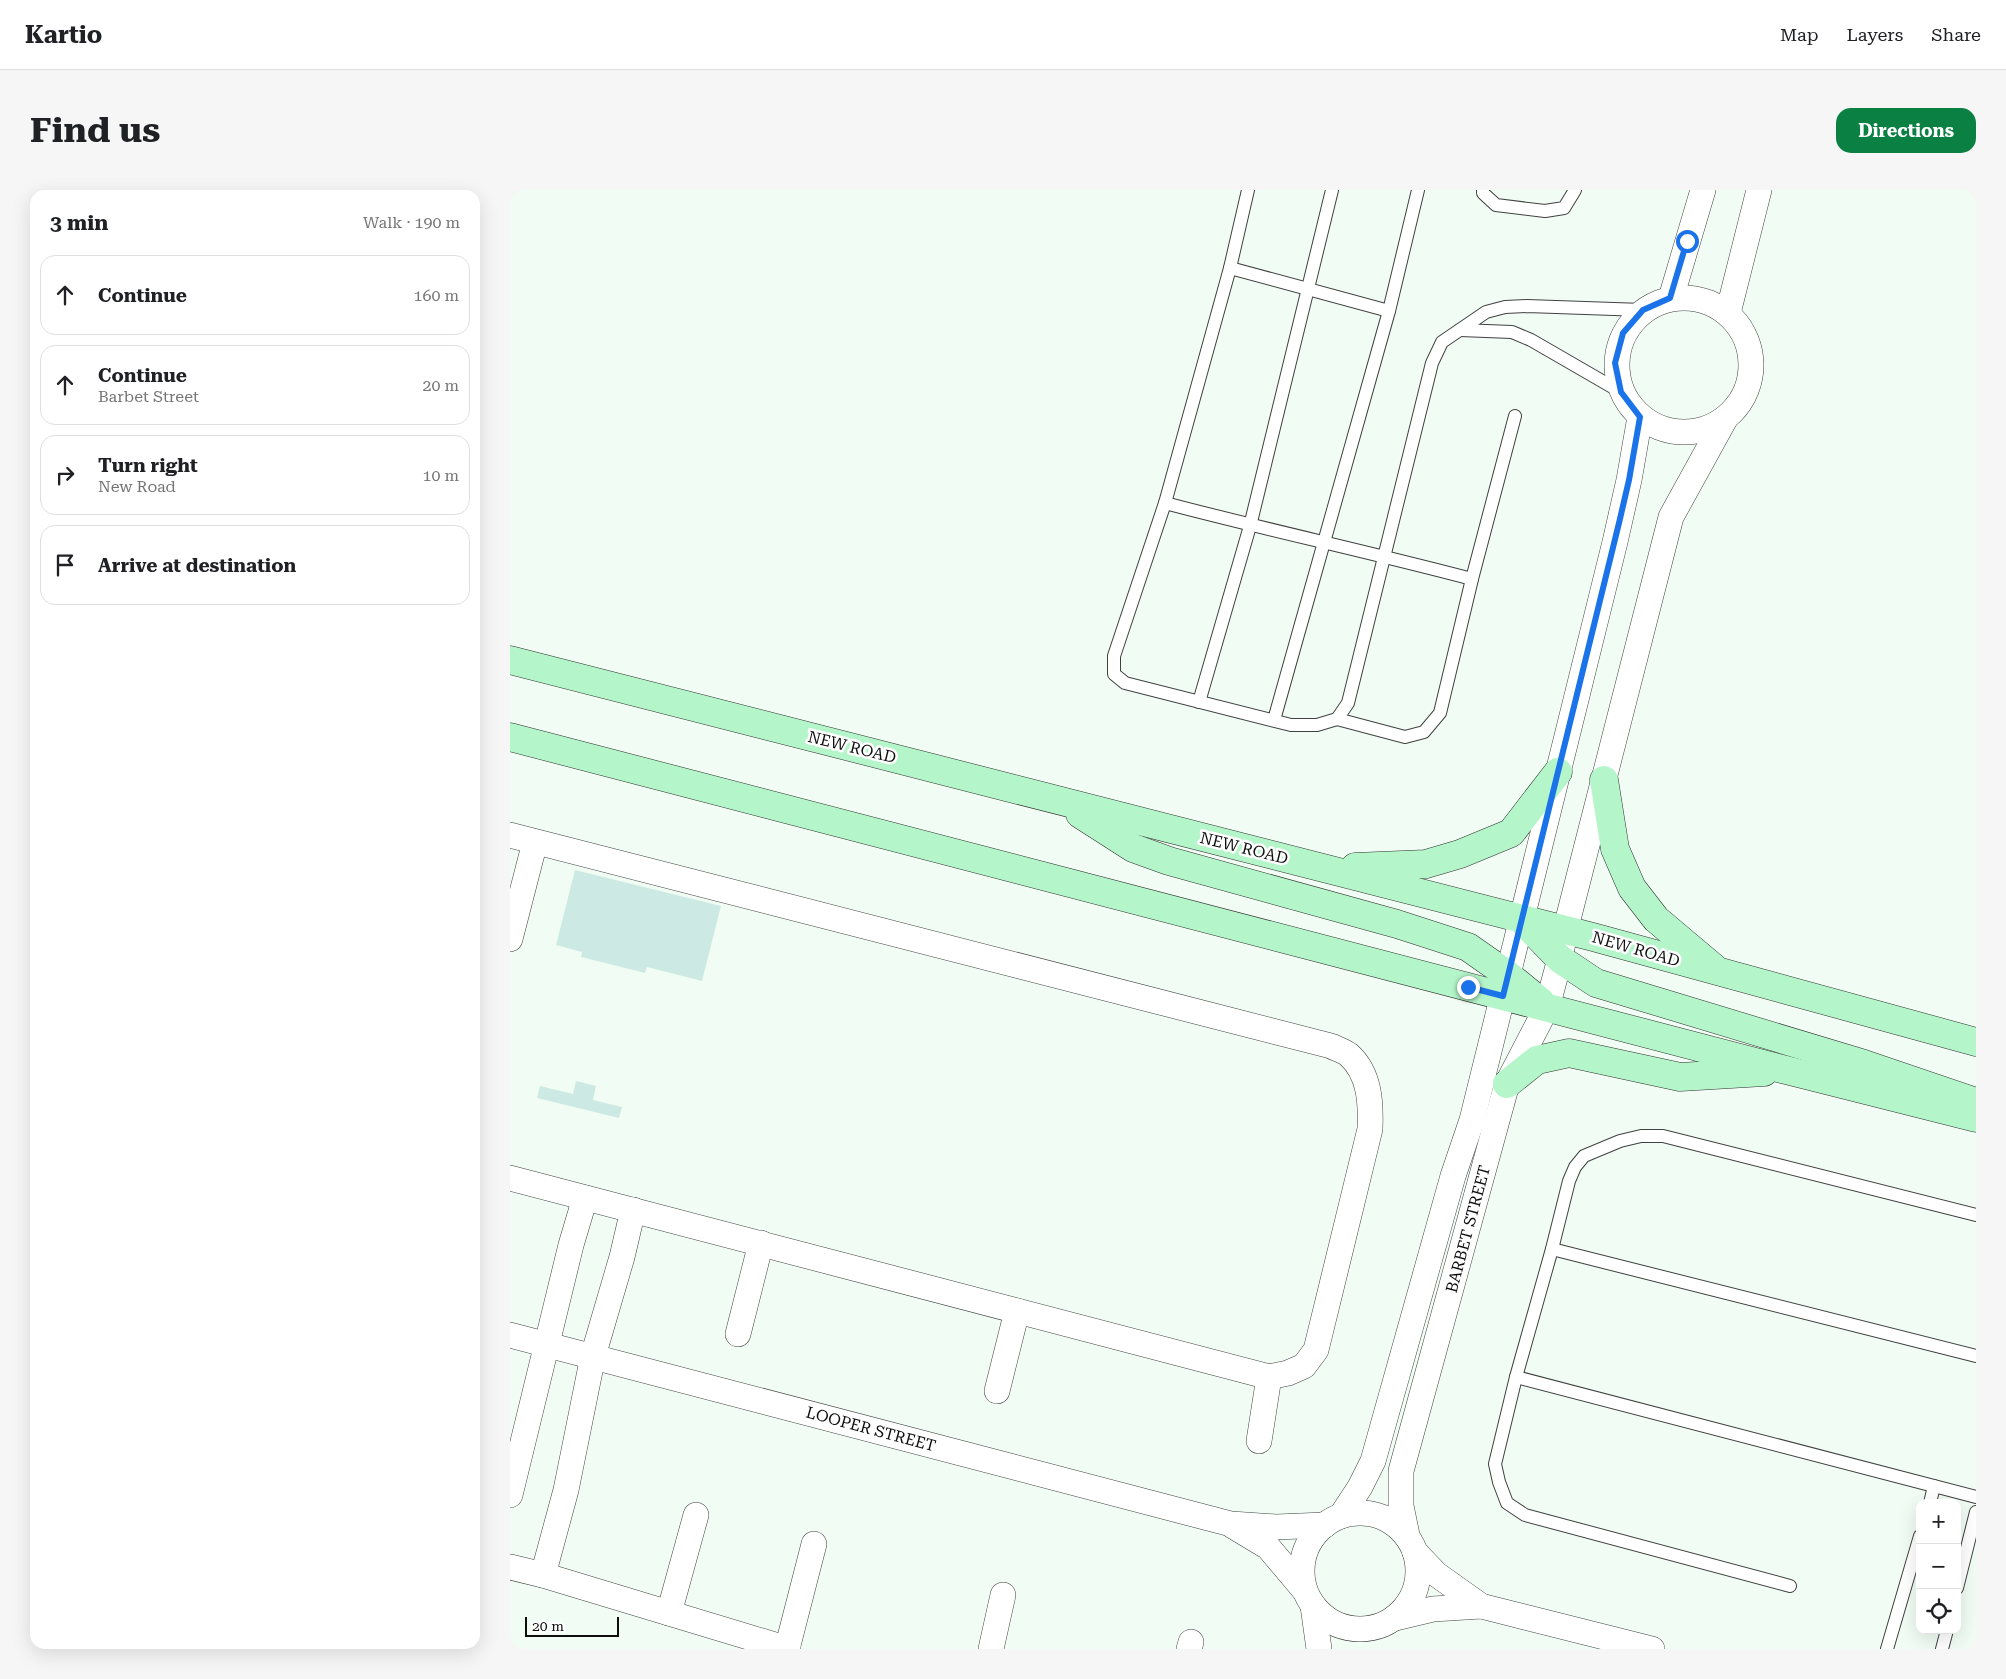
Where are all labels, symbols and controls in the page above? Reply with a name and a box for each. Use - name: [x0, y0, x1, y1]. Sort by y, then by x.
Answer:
- text: Kartio: [25, 21, 102, 49]
- text: Map: [1780, 24, 1819, 45]
- text: Layers: [1847, 24, 1903, 45]
- text: Share: [1931, 24, 1981, 45]
- button: Directions: [1836, 108, 1976, 153]
- text: Find us: [30, 110, 160, 151]
- text: 3 min: [50, 211, 108, 235]
- text: Walk · 190 m: [363, 213, 460, 232]
- route start: [1676, 230, 1699, 253]
- icon: ahead: [51, 281, 79, 309]
- text: Continue: [98, 284, 187, 307]
- text: 160 m: [413, 286, 459, 305]
- text: Continue: [98, 364, 187, 387]
- icon: ahead: [51, 371, 79, 399]
- text: 20 m: [422, 376, 459, 395]
- text: Barbet Street: [98, 387, 199, 406]
- text: Turn right: [98, 454, 198, 477]
- icon: right: [51, 461, 79, 489]
- text: 10 m: [422, 466, 459, 485]
- text: New Road: [98, 477, 176, 496]
- icon: arrive: [51, 551, 79, 579]
- text: Arrive at destination: [98, 554, 296, 577]
- street label: NEW ROAD: [806, 727, 898, 767]
- street label: NEW ROAD: [1198, 828, 1290, 868]
- street label: NEW ROAD: [1590, 927, 1682, 971]
- route end: [1457, 976, 1480, 999]
- street label: BARBET STREET: [1442, 1163, 1494, 1295]
- street label: LOOPER STREET: [804, 1403, 938, 1456]
- map controls: [1916, 1499, 1961, 1634]
- button: +: [1916, 1499, 1961, 1544]
- button: −: [1916, 1544, 1961, 1589]
- button: locate: [1916, 1589, 1961, 1634]
- scale bar: [525, 1614, 619, 1637]
- text: 20 m: [532, 1618, 564, 1634]

